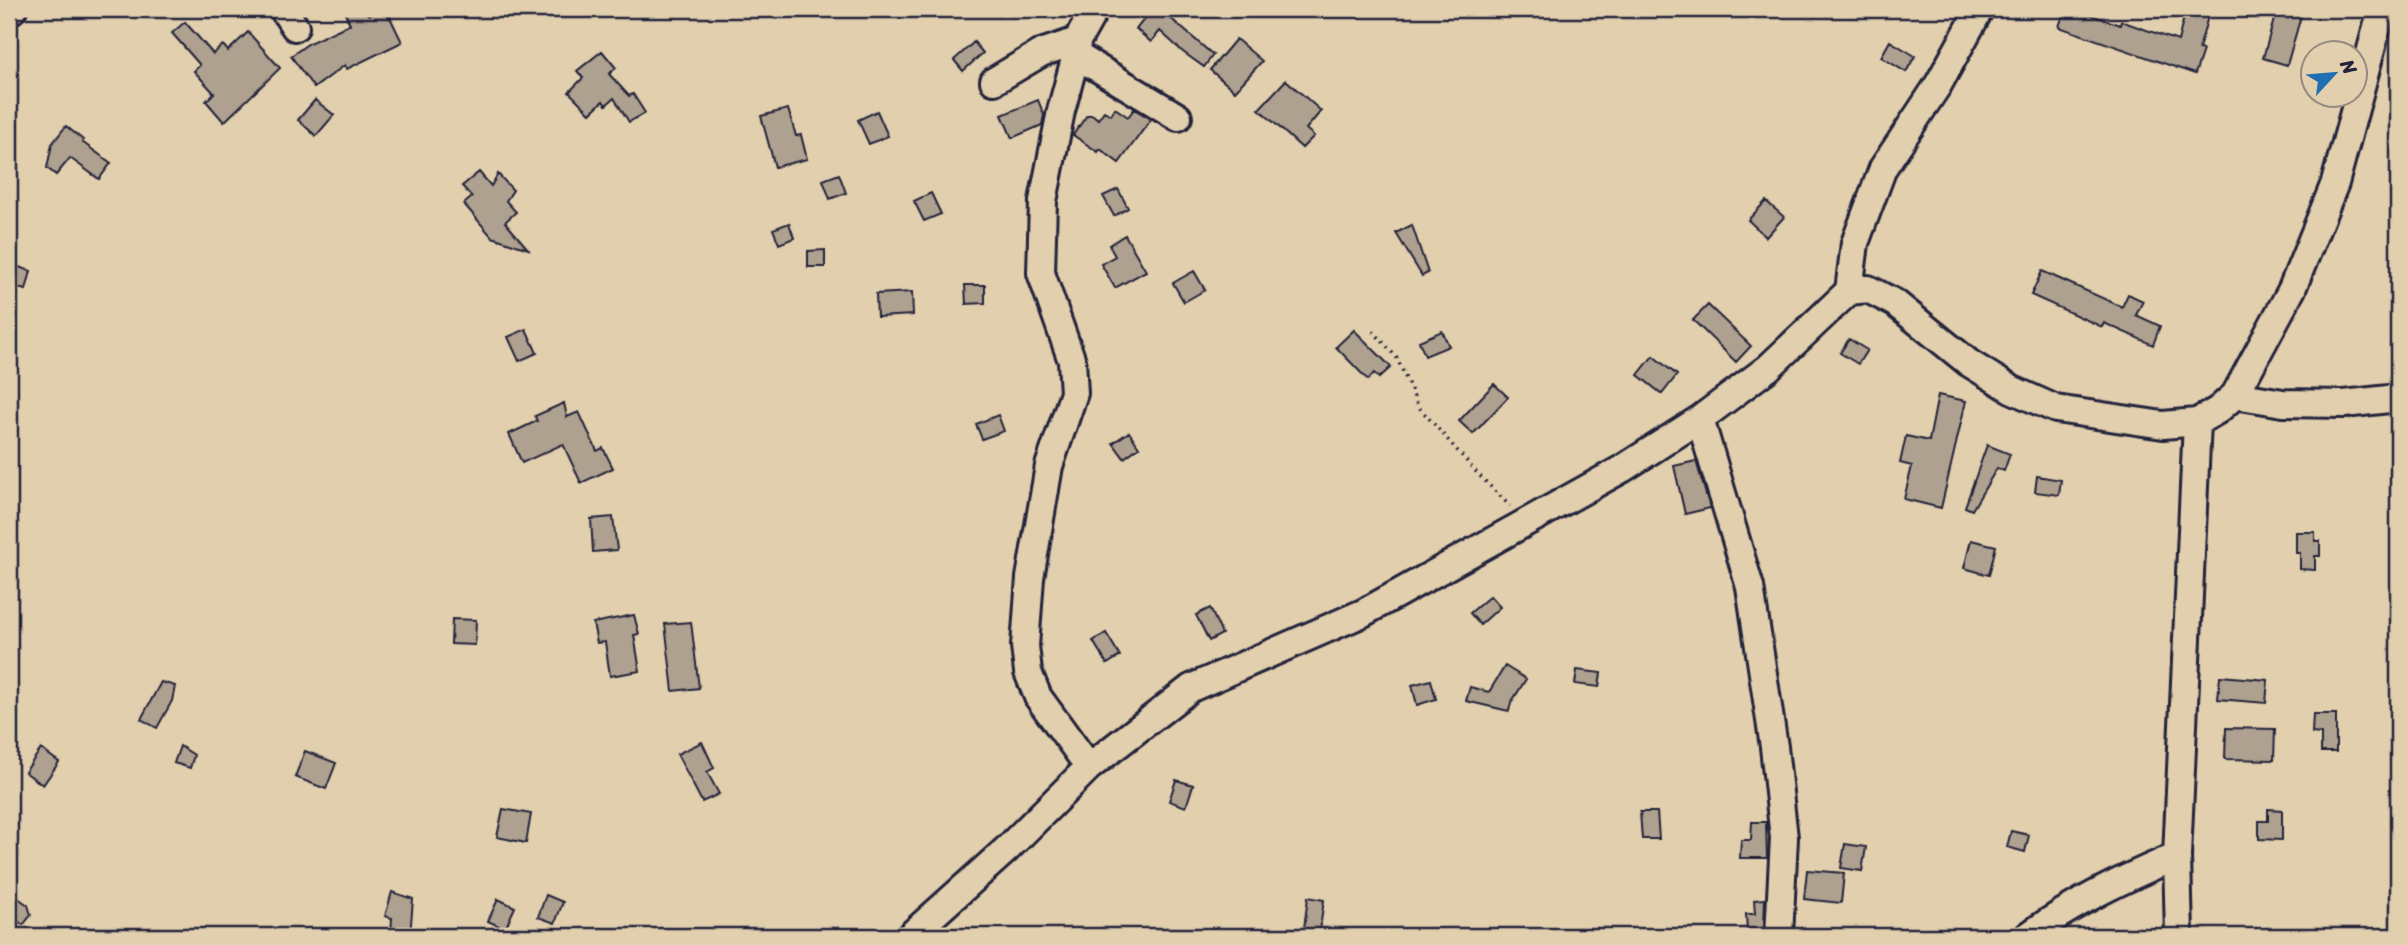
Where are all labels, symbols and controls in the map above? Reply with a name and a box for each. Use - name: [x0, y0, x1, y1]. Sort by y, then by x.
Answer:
- north arrow: [2298, 38, 2368, 108]
- text: N: [2331, 53, 2367, 81]

